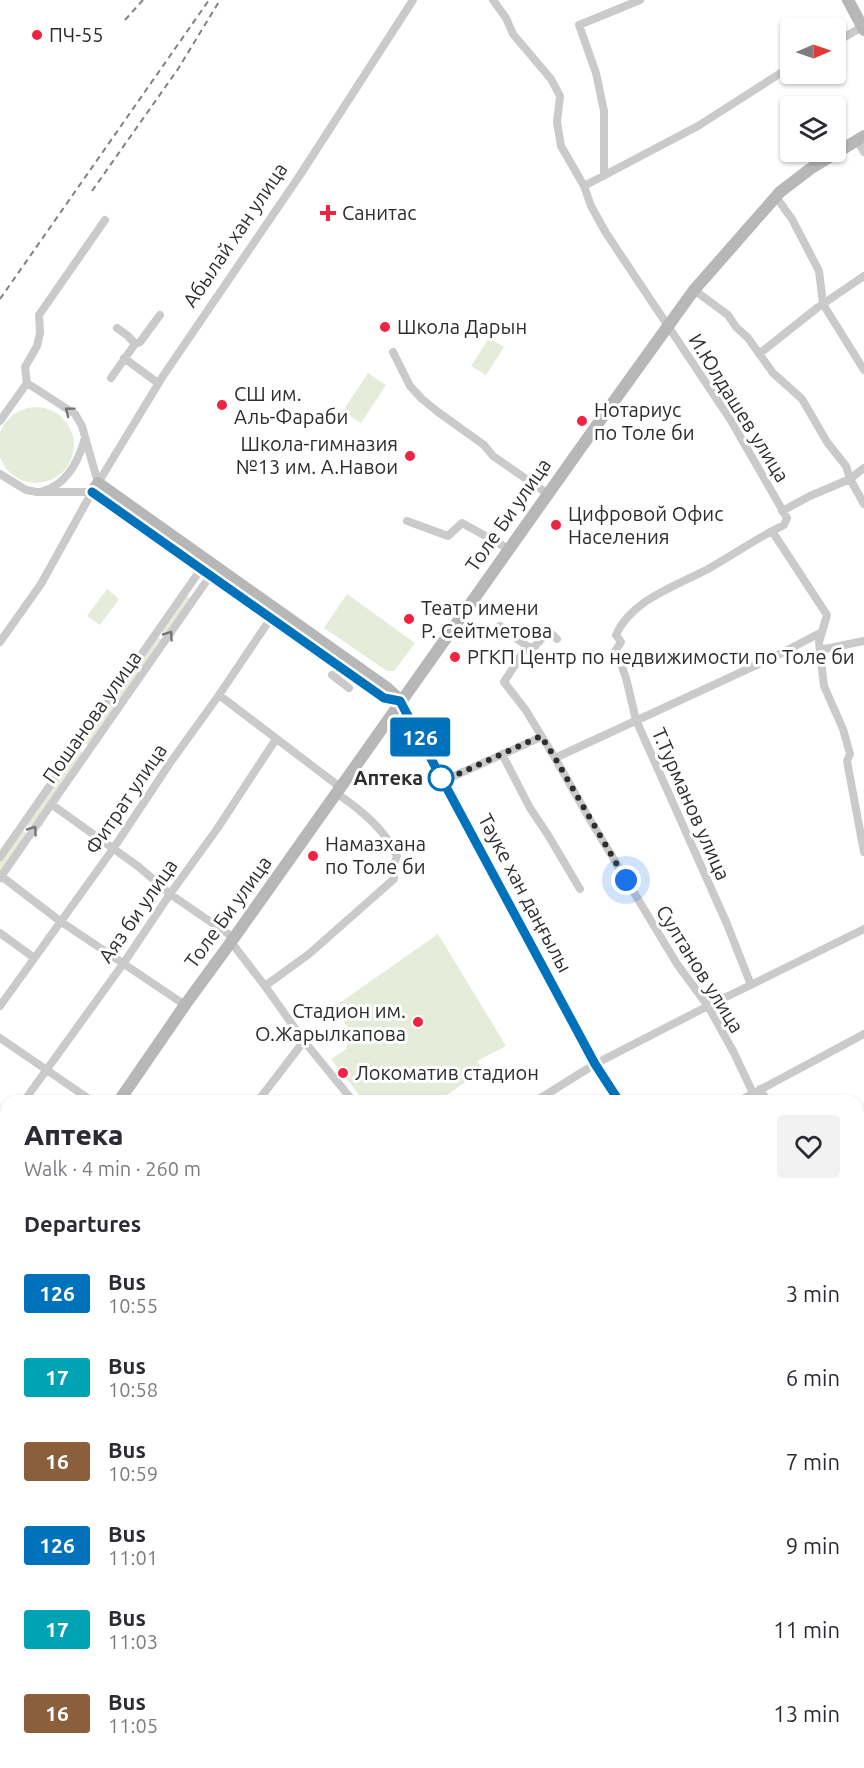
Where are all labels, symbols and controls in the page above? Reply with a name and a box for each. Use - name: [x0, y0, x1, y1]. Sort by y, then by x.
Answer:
- north arrow: [780, 18, 846, 84]
- map controls: [780, 18, 846, 162]
- place label: ПЧ-55: [49, 23, 103, 46]
- marker: ПЧ-55: [30, 28, 44, 42]
- button: layers: [780, 96, 846, 162]
- street label: Абылай хан улица: [178, 158, 291, 311]
- place label: Санитас: [342, 201, 417, 224]
- marker: Санитас: [319, 204, 337, 222]
- place label: Школа Дарын: [397, 315, 527, 338]
- marker: Школа Дарын: [378, 320, 392, 334]
- street label: И.Юлдашев улица: [684, 329, 794, 486]
- place label: СШ им. Аль-Фараби: [234, 382, 348, 428]
- marker: СШ им. Аль-Фараби: [215, 398, 229, 412]
- place label: Нотариус по Толе би: [594, 398, 694, 444]
- one-way arrow: [65, 407, 76, 418]
- marker: Нотариус по Толе би: [575, 414, 589, 428]
- place label: Школа-гимназия №13 им. А.Навои: [236, 432, 398, 478]
- marker: Школа-гимназия №13 им. А.Навои: [403, 449, 417, 463]
- street label: Толе Би улица: [460, 454, 555, 576]
- place label: Цифровой Офис Населения: [568, 502, 724, 548]
- marker: Цифровой Офис Населения: [549, 518, 563, 532]
- place label: Театр имени Р. Сейтметова: [421, 596, 552, 642]
- marker: Театр имени Р. Сейтметова: [402, 612, 416, 626]
- one-way arrow: [162, 631, 173, 642]
- place label: РГКП Центр по недвижимости по Толе би: [467, 645, 855, 668]
- street label: Пошанова улица: [37, 646, 146, 787]
- marker: РГКП Центр по недвижимости по Толе би: [448, 650, 462, 664]
- line badge: 126: [386, 718, 454, 756]
- street label: Т.Турманов улица: [648, 724, 735, 884]
- text: 126: [402, 725, 438, 749]
- street label: Фитрат улица: [80, 739, 171, 858]
- marker: Аптека: [428, 765, 454, 791]
- place label: Аптека: [353, 766, 423, 789]
- street label: Тәуке хан даңғылы: [474, 810, 577, 976]
- one-way arrow: [26, 825, 37, 836]
- place label: Намазхана по Толе би: [325, 832, 426, 878]
- marker: Намазхана по Толе би: [306, 849, 320, 863]
- street label: Толе Би улица: [179, 851, 276, 972]
- street label: Аяз би улица: [93, 855, 182, 967]
- your location: [611, 865, 641, 895]
- street label: Султанов улица: [652, 901, 749, 1037]
- place label: Стадион им. О.Жарылкапова: [255, 999, 406, 1045]
- marker: Стадион им. О.Жарылкапова: [411, 1015, 425, 1029]
- place label: Локоматив стадион: [355, 1061, 539, 1084]
- marker: Локоматив стадион: [336, 1066, 350, 1080]
- button: heart: [777, 1115, 840, 1178]
- text: Аптека: [24, 1119, 123, 1150]
- text: Walk · 4 min · 260 m: [24, 1157, 201, 1180]
- text: Departures: [24, 1211, 141, 1236]
- text: Bus: [108, 1269, 146, 1294]
- text: 126: [39, 1281, 75, 1305]
- text: 3 min: [786, 1281, 840, 1306]
- text: 10:55: [108, 1294, 158, 1317]
- text: Bus: [108, 1353, 146, 1378]
- text: 17: [45, 1365, 69, 1389]
- text: 6 min: [786, 1365, 840, 1390]
- text: 10:58: [108, 1378, 158, 1401]
- text: Bus: [108, 1437, 146, 1462]
- text: 16: [45, 1449, 69, 1473]
- text: 7 min: [786, 1449, 840, 1474]
- text: 10:59: [108, 1462, 158, 1485]
- text: Bus: [108, 1521, 146, 1546]
- text: 126: [39, 1533, 75, 1557]
- text: 9 min: [786, 1533, 840, 1558]
- text: 11:01: [108, 1546, 158, 1569]
- text: Bus: [108, 1605, 146, 1630]
- text: 17: [45, 1617, 69, 1641]
- text: 11 min: [773, 1617, 840, 1642]
- text: 11:03: [108, 1630, 158, 1653]
- text: Bus: [108, 1689, 146, 1714]
- text: 16: [45, 1701, 69, 1725]
- text: 13 min: [773, 1701, 840, 1726]
- text: 11:05: [108, 1714, 158, 1737]

